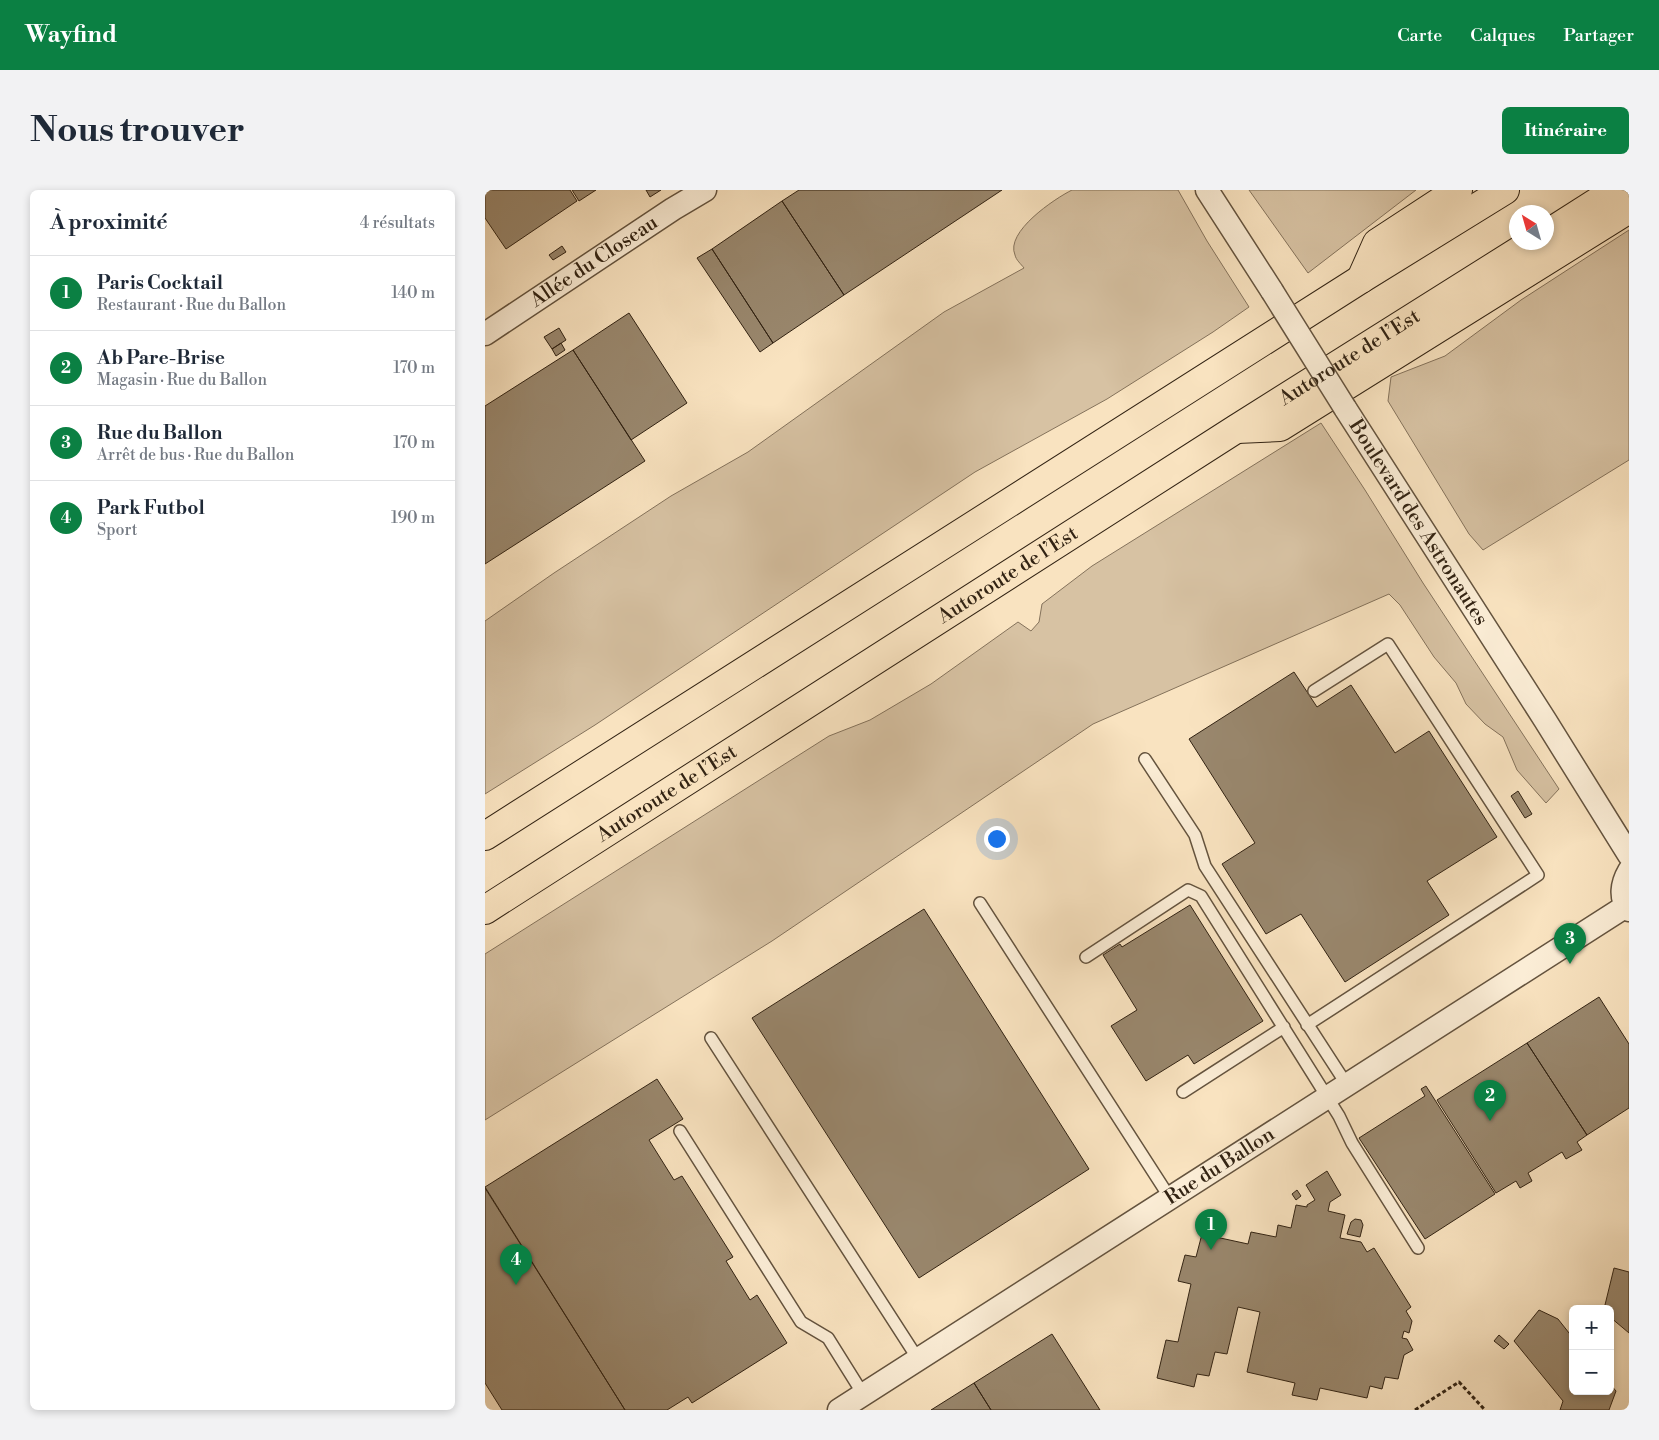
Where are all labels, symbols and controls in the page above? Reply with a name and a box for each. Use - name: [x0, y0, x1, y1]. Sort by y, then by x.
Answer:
- text: Wayfind: [25, 20, 117, 50]
- text: Carte: [1397, 24, 1442, 47]
- text: Calques: [1470, 24, 1535, 47]
- text: Partager: [1563, 24, 1634, 47]
- button: Itinéraire: [1502, 107, 1629, 154]
- text: Nous trouver: [30, 109, 245, 152]
- north arrow: [1509, 205, 1554, 250]
- text: À proximité: [50, 210, 167, 236]
- street label: Allée du Closeau: [525, 210, 663, 313]
- text: 4 résultats: [360, 213, 435, 233]
- text: Paris Cocktail: [97, 271, 223, 295]
- text: 1: [62, 283, 70, 303]
- text: 140 m: [391, 283, 435, 303]
- text: Restaurant · Rue du Ballon: [97, 295, 286, 315]
- street label: Autoroute de l’Est: [1274, 304, 1425, 412]
- text: Ab Pare-Brise: [97, 346, 225, 370]
- text: 2: [61, 358, 71, 378]
- text: 170 m: [393, 358, 435, 378]
- text: Magasin · Rue du Ballon: [97, 370, 267, 390]
- street label: Boulevard des Astronautes: [1343, 414, 1494, 630]
- text: Rue du Ballon: [97, 421, 223, 445]
- text: 3: [61, 433, 71, 453]
- text: 170 m: [393, 433, 435, 453]
- text: Arrêt de bus · Rue du Ballon: [97, 445, 294, 465]
- text: Park Futbol: [97, 496, 205, 520]
- text: 4: [61, 508, 71, 528]
- text: 190 m: [391, 508, 435, 528]
- text: Sport: [97, 520, 137, 540]
- street label: Autoroute de l’Est: [932, 521, 1083, 630]
- street label: Autoroute de l’Est: [591, 739, 742, 848]
- your location: [984, 826, 1010, 852]
- pin: 3: [1554, 923, 1586, 964]
- pin: 2: [1474, 1080, 1506, 1121]
- street label: Rue du Ballon: [1160, 1122, 1279, 1211]
- pin: 1: [1195, 1209, 1227, 1250]
- pin: 4: [500, 1244, 532, 1285]
- map controls: [1569, 1305, 1614, 1395]
- button: +: [1569, 1305, 1614, 1350]
- button: −: [1569, 1350, 1614, 1395]

